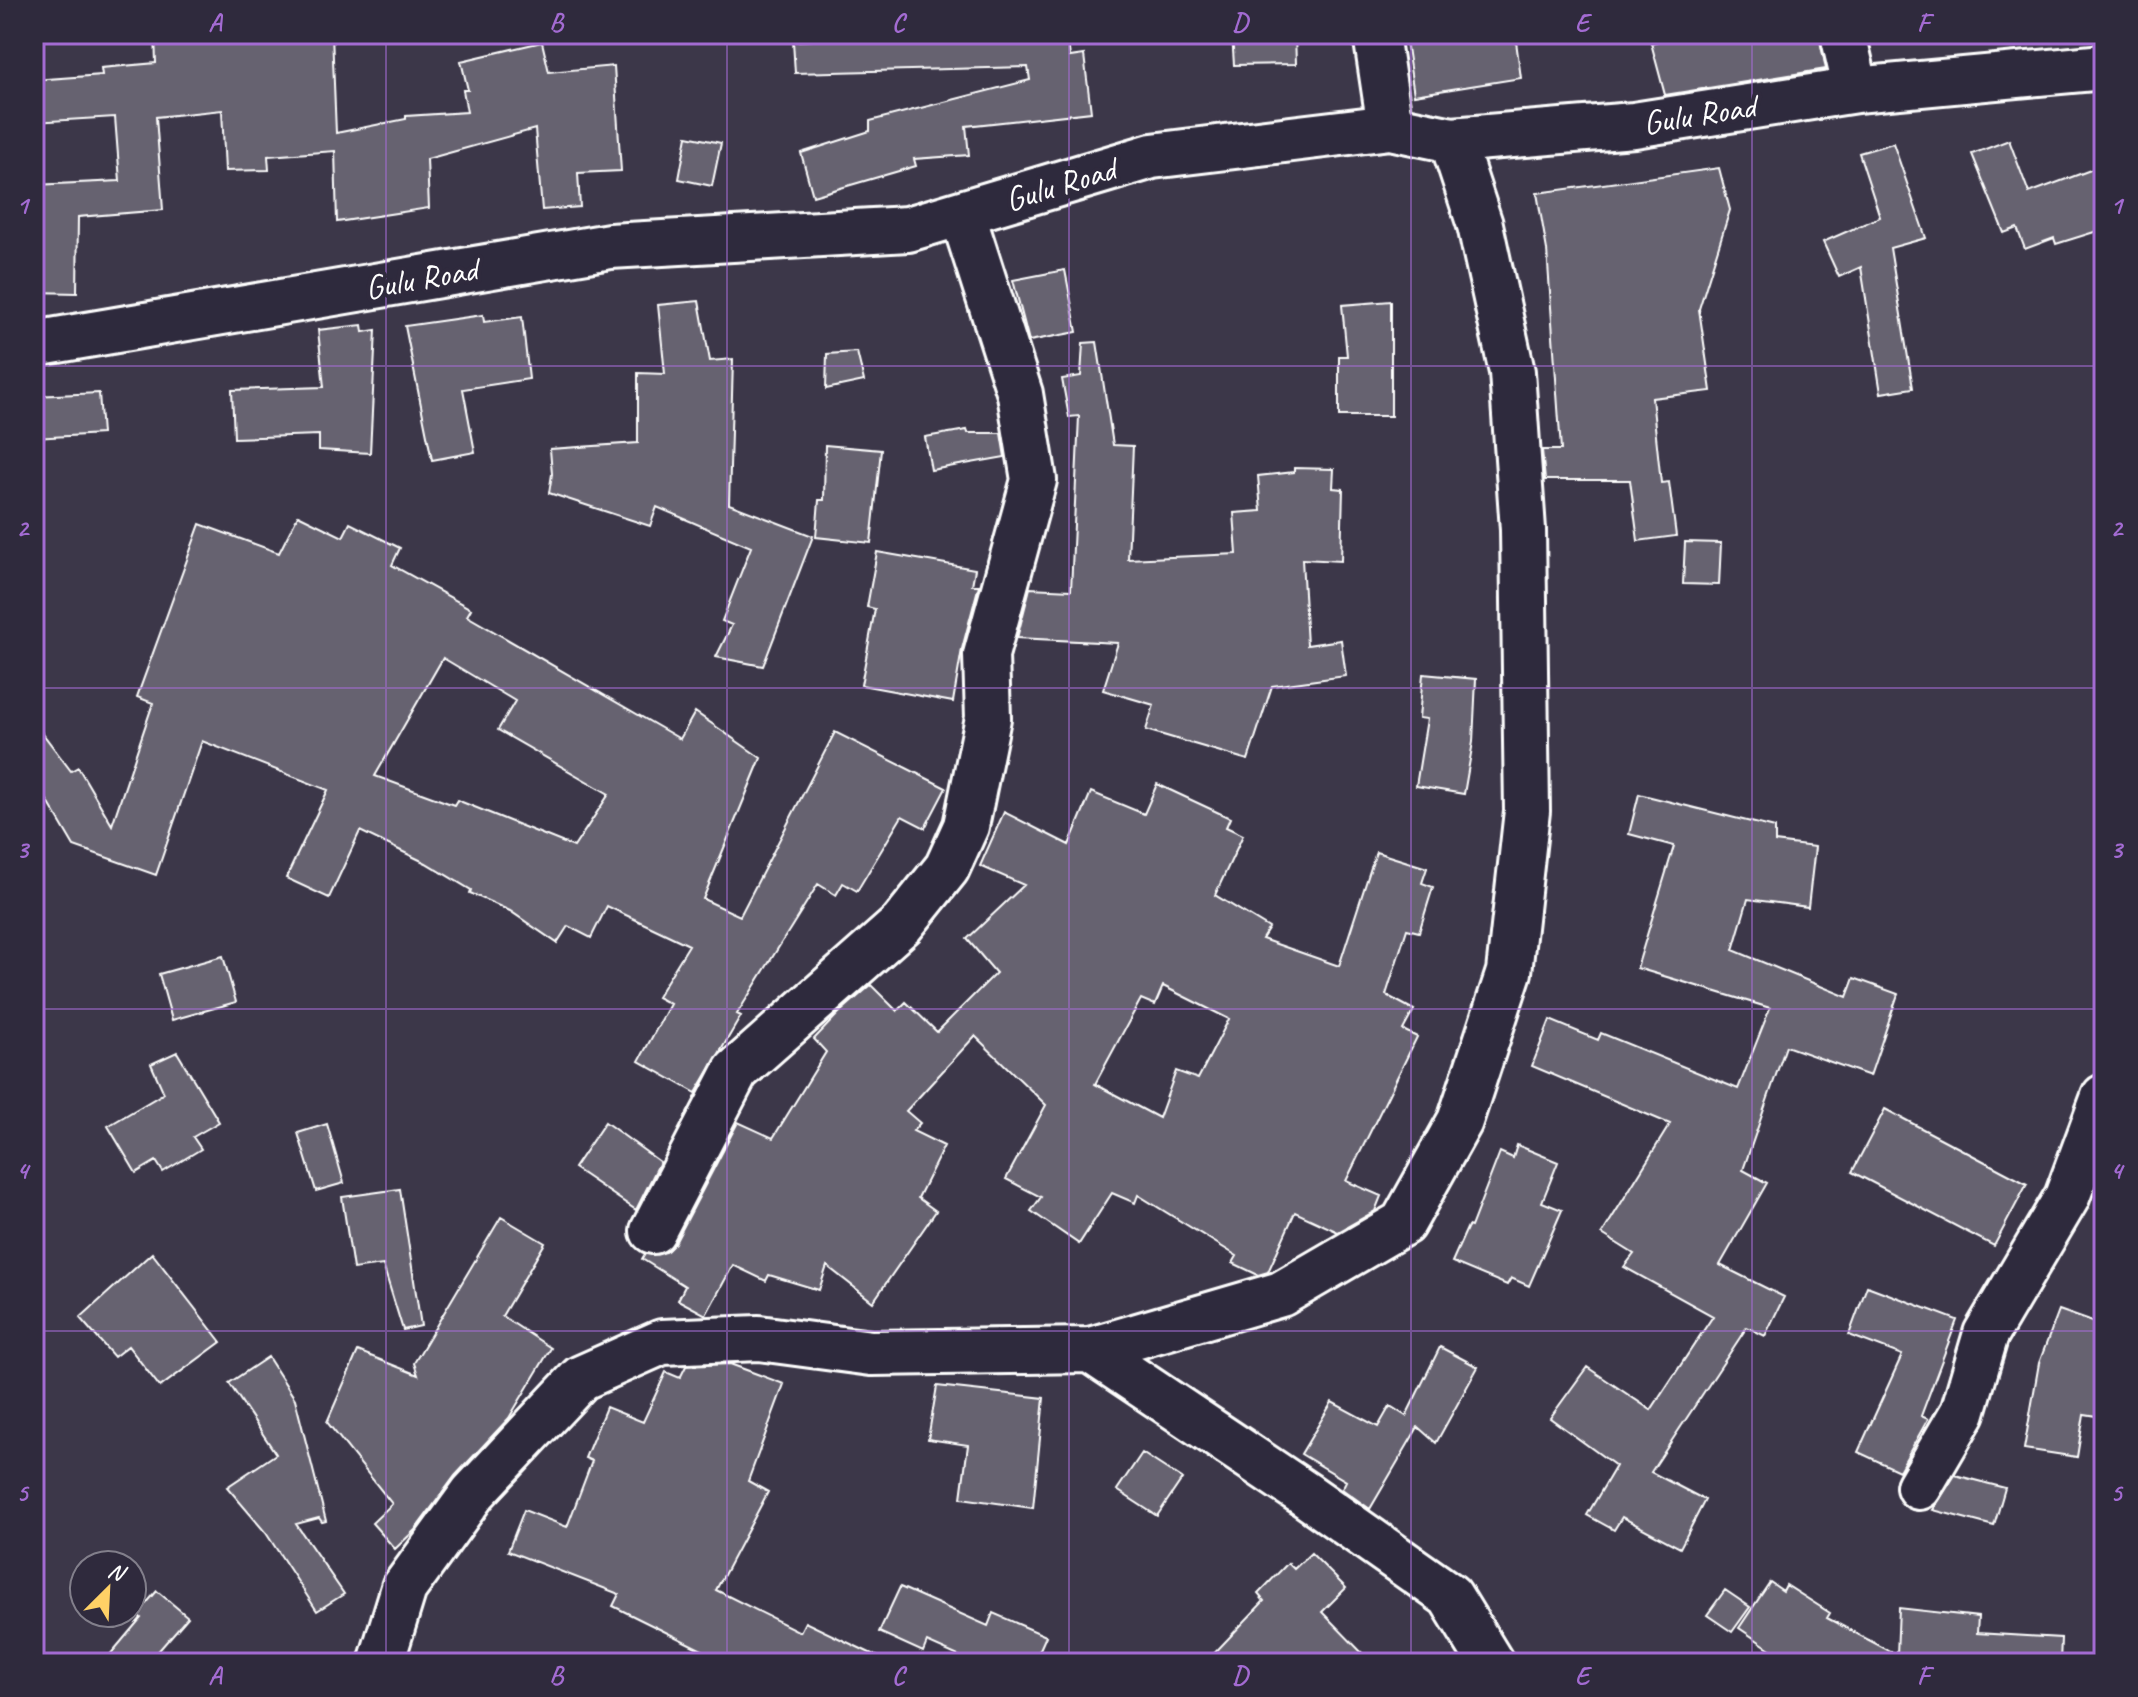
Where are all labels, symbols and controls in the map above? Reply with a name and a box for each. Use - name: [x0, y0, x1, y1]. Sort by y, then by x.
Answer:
- text: A: [208, 6, 223, 39]
- text: B: [549, 6, 565, 39]
- text: C: [892, 6, 908, 39]
- text: D: [1232, 6, 1250, 39]
- text: E: [1575, 6, 1593, 39]
- text: F: [1917, 6, 1935, 39]
- street label: Gulu Road: [1640, 83, 1764, 144]
- street label: Gulu Road: [1000, 145, 1126, 221]
- text: 1: [16, 189, 31, 222]
- text: 1: [2110, 189, 2125, 222]
- street label: Gulu Road: [362, 246, 486, 309]
- text: 2: [16, 511, 30, 544]
- text: 2: [2110, 511, 2124, 544]
- text: 3: [16, 833, 30, 866]
- text: 3: [2110, 833, 2124, 866]
- text: 4: [16, 1154, 31, 1187]
- text: 4: [2110, 1154, 2125, 1187]
- text: 5: [16, 1476, 30, 1509]
- text: 5: [2110, 1476, 2124, 1509]
- north arrow: [68, 1549, 148, 1629]
- text: N: [104, 1556, 131, 1589]
- text: A: [208, 1659, 223, 1692]
- text: B: [549, 1659, 565, 1692]
- text: C: [892, 1659, 908, 1692]
- text: D: [1232, 1659, 1250, 1692]
- text: E: [1575, 1659, 1593, 1692]
- text: F: [1917, 1659, 1935, 1692]

